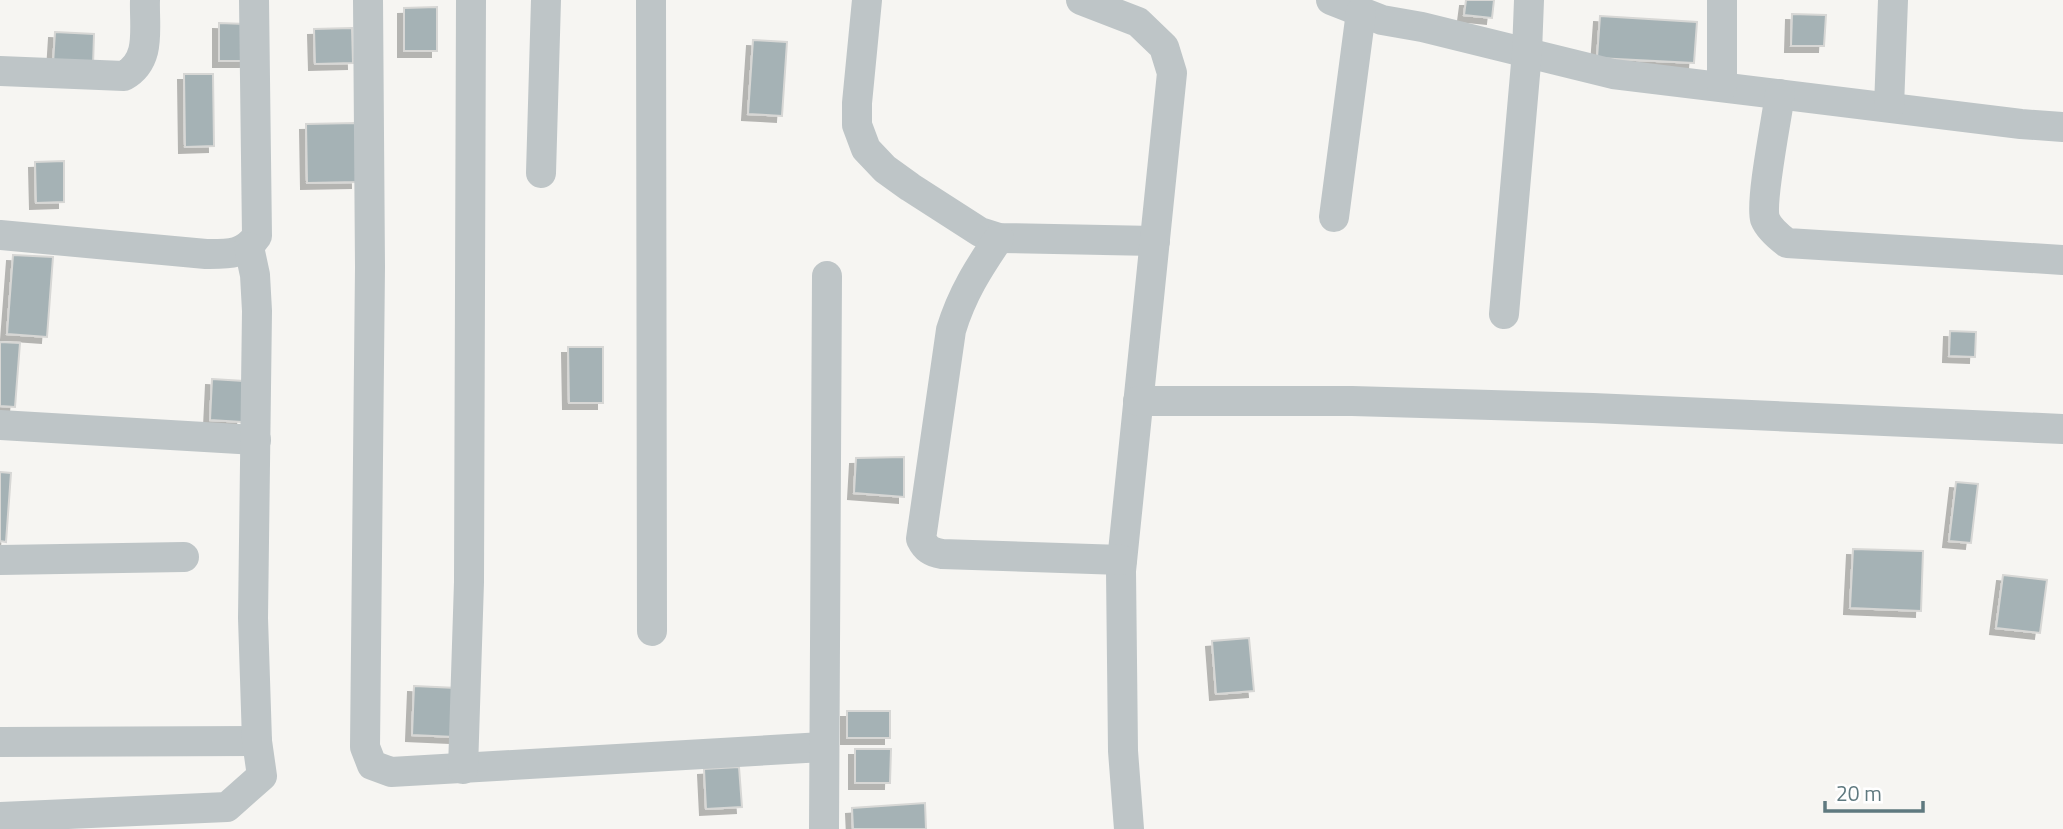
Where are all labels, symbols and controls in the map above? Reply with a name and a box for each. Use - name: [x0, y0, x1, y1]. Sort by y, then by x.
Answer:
- scale bar: [1825, 770, 1923, 814]
- text: 20 m: [1836, 777, 1882, 809]

